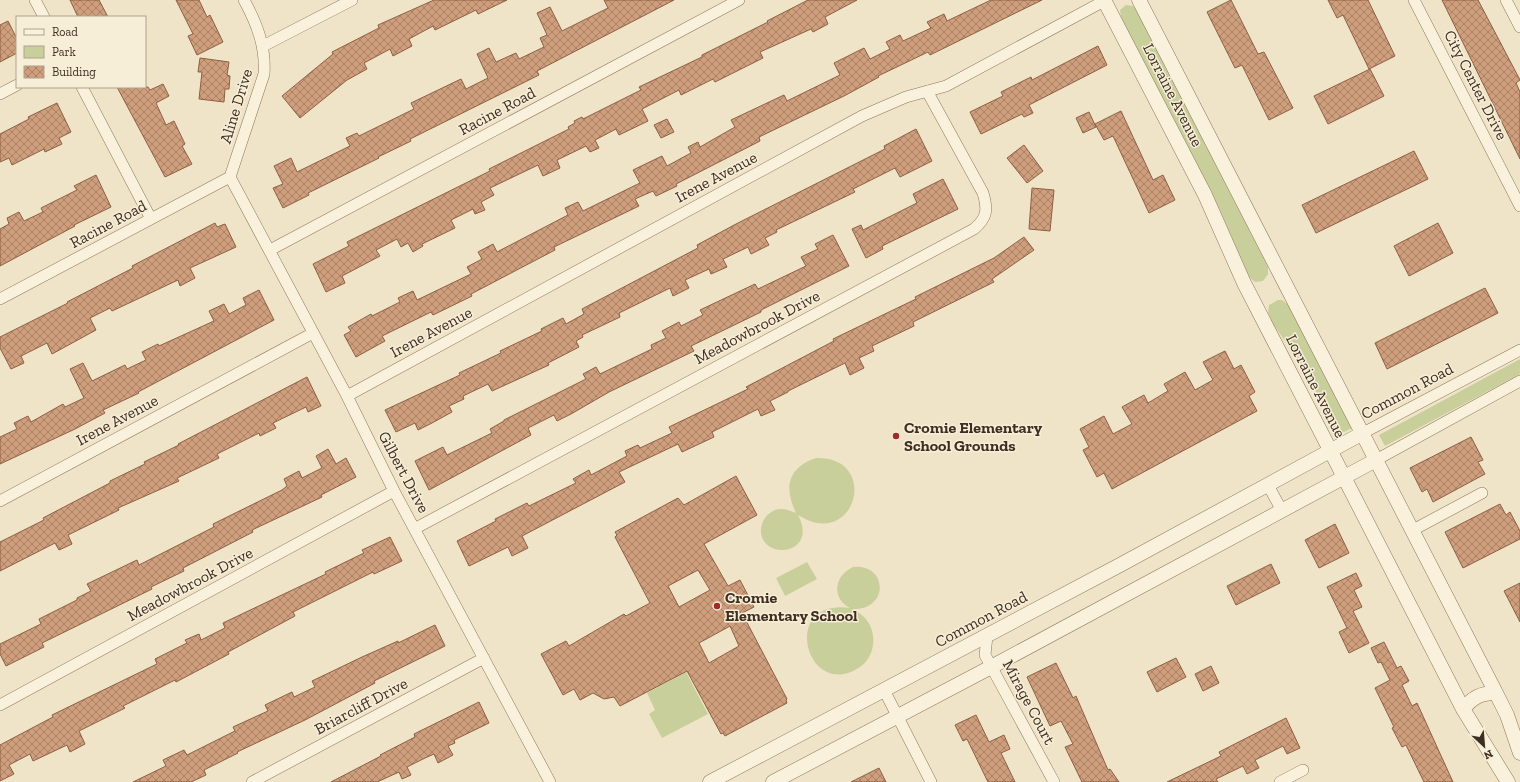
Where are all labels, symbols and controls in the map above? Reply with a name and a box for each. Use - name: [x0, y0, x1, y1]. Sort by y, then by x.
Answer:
- legend: [16, 16, 146, 88]
- text: Road: [52, 25, 78, 39]
- street label: City Center Drive: [1440, 27, 1512, 143]
- street label: Lorraine Avenue: [1139, 40, 1207, 150]
- text: Park: [52, 45, 77, 59]
- text: Building: [52, 65, 96, 79]
- street label: Aline Drive: [216, 66, 256, 146]
- street label: Racine Road: [455, 83, 539, 139]
- street label: Irene Avenue: [672, 148, 760, 206]
- street label: Racine Road: [66, 196, 150, 252]
- street label: Meadowbrook Drive: [691, 286, 823, 368]
- street label: Irene Avenue: [387, 303, 475, 361]
- street label: Lorraine Avenue: [1282, 331, 1350, 441]
- street label: Common Road: [1358, 359, 1456, 423]
- street label: Irene Avenue: [73, 391, 161, 449]
- place label: Cromie Elementary School Grounds: [904, 418, 1043, 455]
- street label: Gilbert Drive: [375, 428, 433, 516]
- marker: Cromie Elementary School Grounds: [891, 431, 901, 441]
- street label: Meadowbrook Drive: [124, 543, 256, 625]
- street label: Common Road: [932, 587, 1030, 651]
- place label: Cromie Elementary School: [725, 588, 858, 625]
- marker: Cromie Elementary School: [712, 601, 722, 611]
- street label: Mirage Court: [999, 656, 1059, 748]
- street label: Briarcliff Drive: [311, 674, 411, 738]
- north arrow: [1464, 726, 1504, 766]
- text: N: [1481, 747, 1495, 762]

